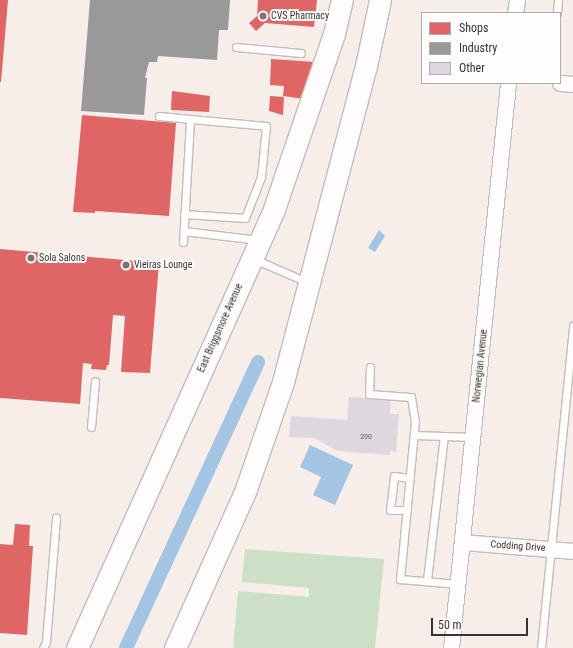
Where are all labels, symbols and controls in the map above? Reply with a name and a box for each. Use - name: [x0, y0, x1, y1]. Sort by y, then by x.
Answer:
- place label: CVS Pharmacy: [271, 10, 329, 22]
- marker: CVS Pharmacy: [258, 11, 268, 21]
- legend: [421, 12, 561, 84]
- text: Shops: [459, 21, 488, 35]
- text: Industry: [459, 41, 497, 55]
- text: Other: [459, 61, 485, 75]
- place label: Sola Salons: [39, 252, 85, 264]
- marker: Sola Salons: [26, 253, 36, 263]
- place label: Vieiras Lounge: [134, 259, 192, 271]
- marker: Vieiras Lounge: [121, 260, 131, 270]
- street label: East Briggsmore Avenue: [195, 282, 245, 374]
- street label: Norwegian Avenue: [470, 329, 490, 403]
- house number: 200: [360, 432, 372, 442]
- street label: Codding Drive: [490, 538, 546, 554]
- scale bar: [433, 610, 530, 636]
- text: 50 m: [438, 618, 462, 632]

